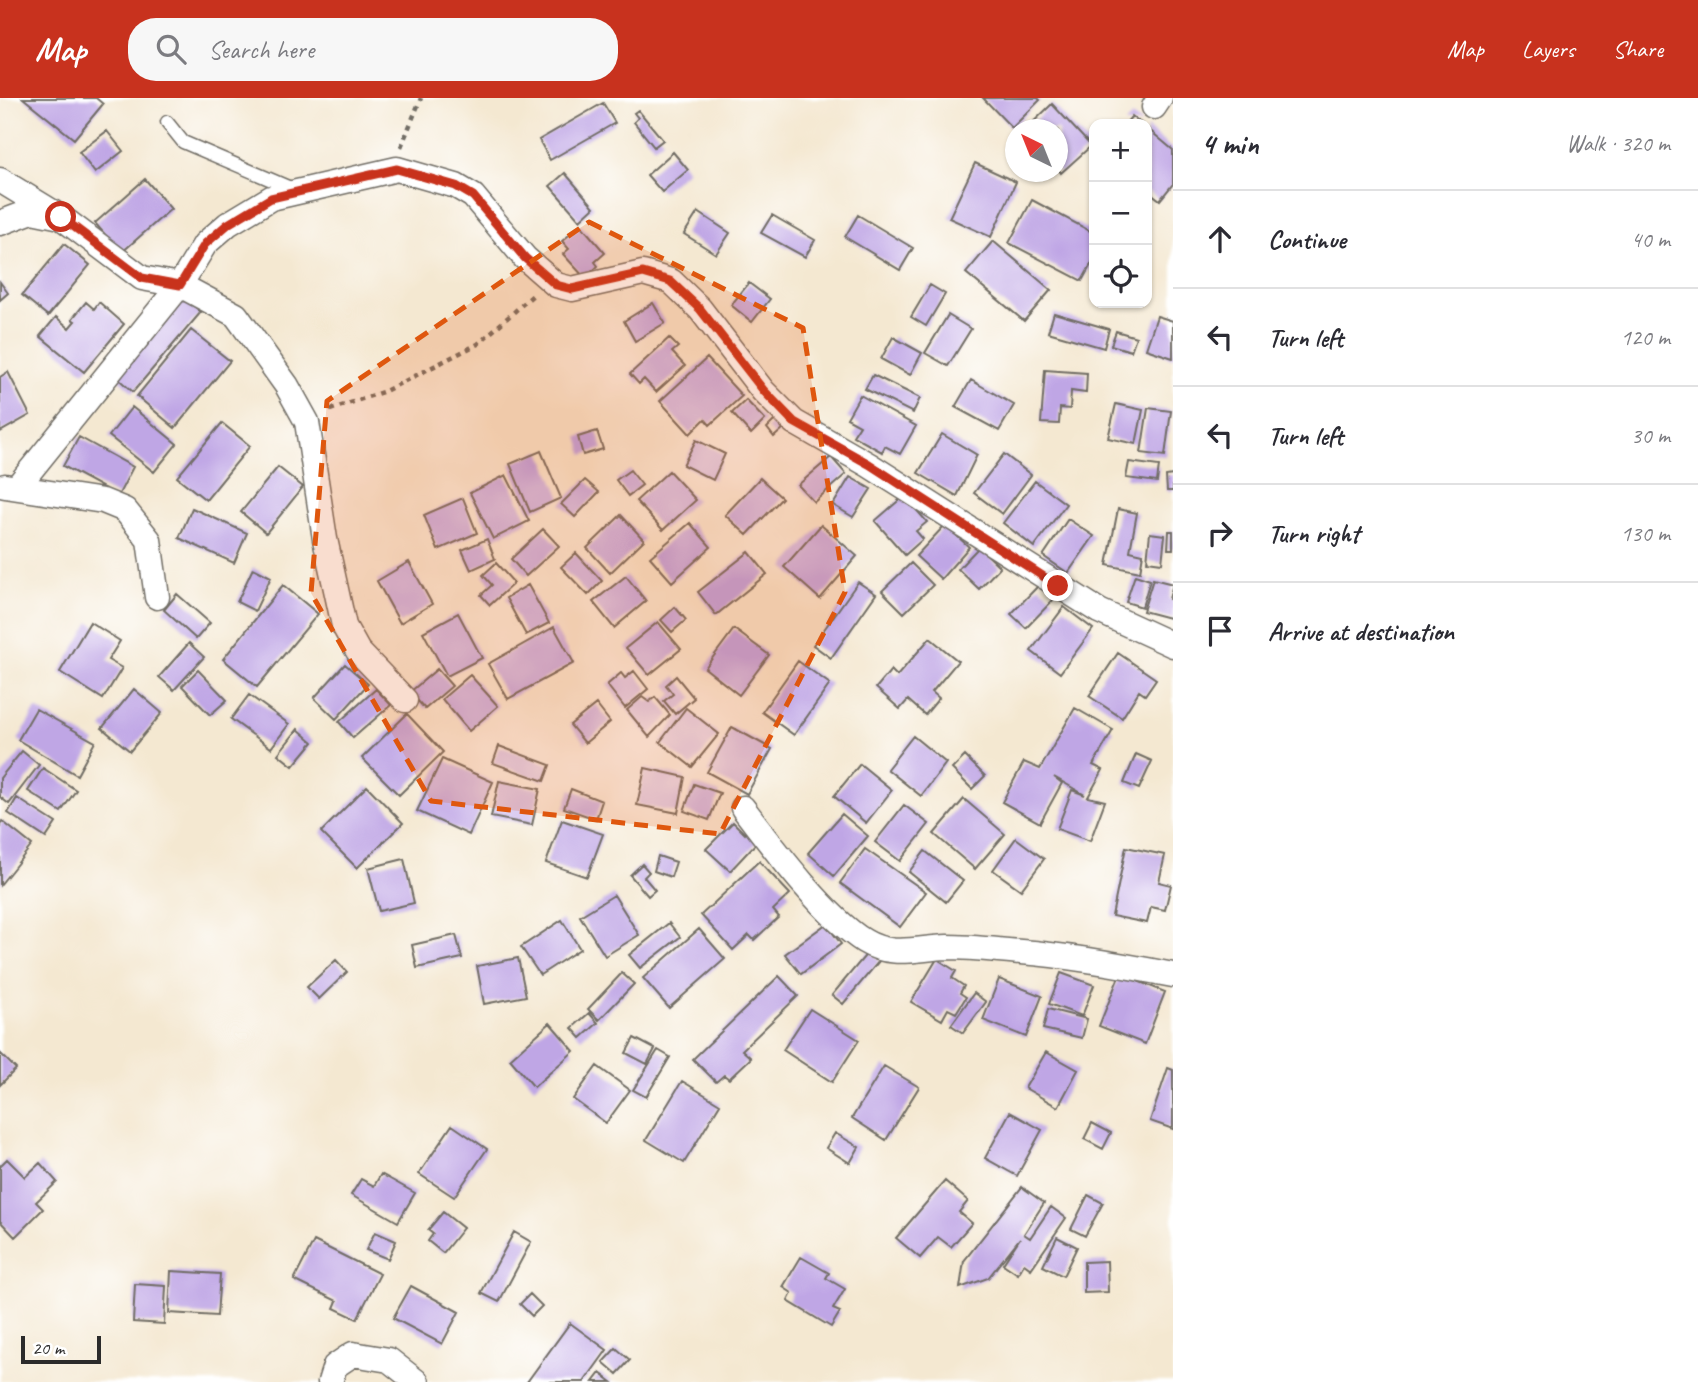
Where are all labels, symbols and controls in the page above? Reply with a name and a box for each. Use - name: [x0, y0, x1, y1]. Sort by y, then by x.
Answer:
- search box: [128, 18, 618, 81]
- text: Map: [35, 28, 86, 70]
- icon: search: [152, 30, 190, 68]
- text: Search here: [208, 33, 314, 66]
- text: Map: [1447, 34, 1484, 64]
- text: Layers: [1522, 34, 1575, 64]
- text: Share: [1613, 34, 1663, 64]
- north arrow: [1005, 119, 1068, 182]
- map controls: [1089, 119, 1152, 308]
- button: +: [1089, 119, 1152, 182]
- text: 4 min: [1201, 125, 1258, 163]
- text: Walk · 320 m: [1566, 129, 1670, 158]
- button: −: [1089, 182, 1152, 245]
- route start: [45, 201, 76, 232]
- icon: ahead: [1201, 220, 1239, 258]
- text: Continue: [1268, 223, 1346, 256]
- text: 40 m: [1631, 225, 1670, 254]
- button: locate: [1089, 245, 1152, 308]
- icon: left: [1201, 318, 1239, 356]
- text: Turn left: [1268, 321, 1343, 354]
- text: 120 m: [1621, 323, 1670, 352]
- icon: left: [1201, 416, 1239, 454]
- text: Turn left: [1268, 419, 1343, 452]
- text: 30 m: [1631, 421, 1670, 450]
- icon: right: [1201, 514, 1239, 552]
- text: Turn right: [1268, 517, 1359, 550]
- text: 130 m: [1621, 519, 1670, 548]
- route end: [1042, 570, 1073, 601]
- icon: arrive: [1201, 612, 1239, 650]
- text: Arrive at destination: [1268, 615, 1454, 648]
- scale bar: [21, 1333, 102, 1365]
- text: 20 m: [32, 1336, 64, 1360]

